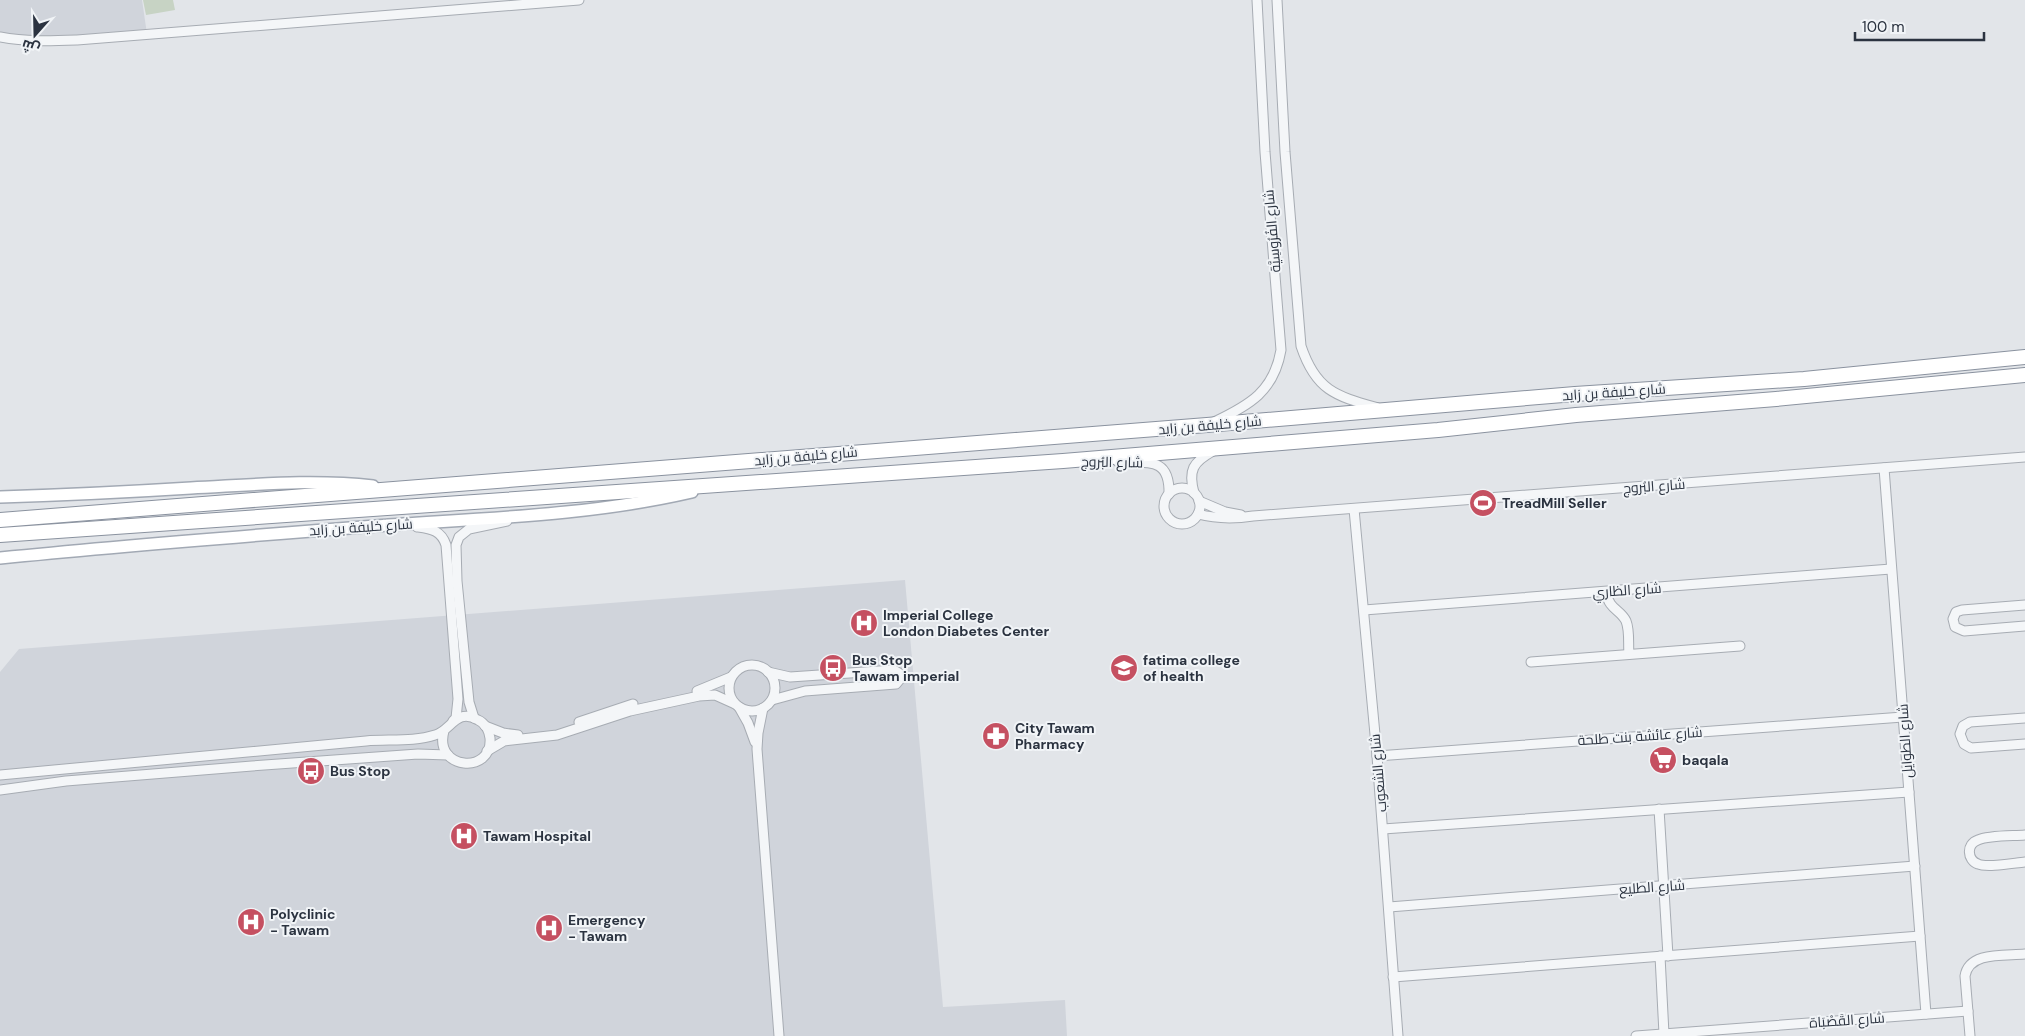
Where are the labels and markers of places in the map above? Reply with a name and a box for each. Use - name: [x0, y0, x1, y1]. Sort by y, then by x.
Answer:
- sports icon: TreadMill Seller: [1468, 488, 1498, 518]
- place label: TreadMill Seller: [1502, 494, 1607, 512]
- place label: Imperial College London Diabetes Center: [883, 606, 1050, 640]
- hospital icon: Imperial College London Diabetes Center: [849, 608, 879, 638]
- place label: Bus Stop Tawam imperial: [852, 651, 959, 685]
- place label: fatima college of health: [1143, 651, 1240, 685]
- bus stop icon: Bus Stop Tawam imperial: [818, 653, 848, 683]
- school or university icon: fatima college of health: [1109, 653, 1139, 683]
- place label: City Tawam Pharmacy: [1015, 719, 1095, 753]
- pharmacy icon: City Tawam Pharmacy: [981, 721, 1011, 751]
- supermarket icon: baqala: [1648, 745, 1678, 775]
- place label: baqala: [1682, 751, 1729, 769]
- bus stop icon: Bus Stop: [296, 756, 326, 786]
- place label: Bus Stop: [330, 762, 390, 780]
- hospital icon: Tawam Hospital: [449, 821, 479, 851]
- place label: Tawam Hospital: [483, 827, 591, 845]
- place label: Polyclinic - Tawam: [270, 905, 335, 939]
- hospital icon: Polyclinic - Tawam: [236, 907, 266, 937]
- place label: Emergency - Tawam: [568, 911, 646, 945]
- hospital icon: Emergency - Tawam: [534, 913, 564, 943]

